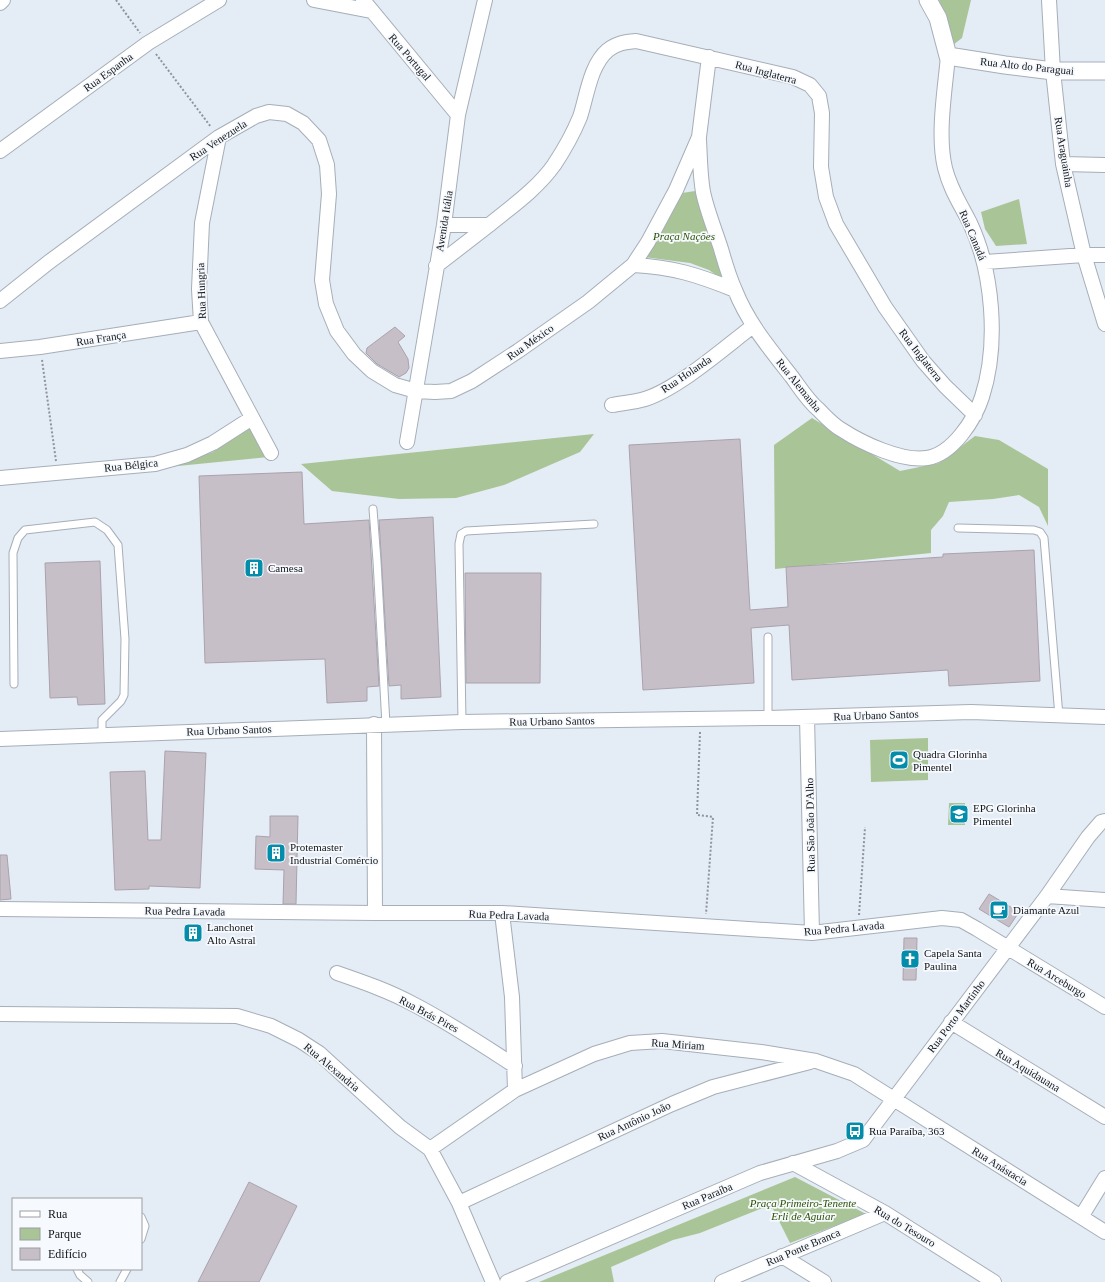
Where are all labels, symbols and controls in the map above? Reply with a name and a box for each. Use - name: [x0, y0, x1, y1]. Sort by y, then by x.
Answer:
- street label: Rua Portugal: [387, 31, 433, 83]
- street label: Rua Espanha: [81, 50, 135, 94]
- street label: Rua Alto do Paraguai: [979, 55, 1075, 77]
- street label: Rua Inglaterra: [734, 58, 798, 86]
- street label: Rua Araguainha: [1053, 116, 1076, 188]
- street label: Rua Venezuela: [187, 117, 249, 163]
- street label: Avenida Itália: [433, 189, 455, 252]
- street label: Rua Canadá: [957, 208, 989, 262]
- park label: Praça Nações: [652, 230, 715, 242]
- street label: Rua Hungria: [194, 262, 208, 319]
- street label: Rua México: [504, 321, 556, 362]
- street label: Rua Inglaterra: [897, 326, 945, 384]
- street label: Rua França: [75, 328, 127, 348]
- street label: Rua Holanda: [659, 353, 713, 395]
- street label: Rua Alemanha: [774, 356, 824, 414]
- street label: Rua Bélgica: [103, 456, 159, 474]
- building icon: Camesa: [243, 557, 265, 579]
- place label: Camesa: [268, 562, 303, 574]
- street label: Rua Urbano Santos: [833, 708, 919, 722]
- street label: Rua Urbano Santos: [509, 714, 595, 728]
- street label: Rua Urbano Santos: [186, 723, 272, 737]
- place label: Quadra Glorinha Pimentel: [913, 748, 987, 773]
- sports icon: Quadra Glorinha Pimentel: [888, 749, 910, 771]
- street label: Rua São João D'Alho: [803, 777, 817, 872]
- place label: EPG Glorinha Pimentel: [973, 802, 1036, 827]
- school or university icon: EPG Glorinha Pimentel: [948, 803, 970, 825]
- place label: Protemaster Industrial Comércio: [290, 841, 379, 866]
- building icon: Protemaster Industrial Comércio: [265, 842, 287, 864]
- cafe icon: Diamante Azul: [988, 899, 1010, 921]
- street label: Rua Pedra Lavada: [145, 904, 226, 918]
- place label: Diamante Azul: [1013, 904, 1079, 916]
- street label: Rua Pedra Lavada: [468, 908, 550, 922]
- street label: Rua Pedra Lavada: [803, 918, 885, 937]
- place label: Lanchonet Alto Astral: [207, 921, 256, 946]
- building icon: Lanchonet Alto Astral: [182, 922, 204, 944]
- place label: Capela Santa Paulina: [924, 947, 982, 972]
- church icon: Capela Santa Paulina: [899, 948, 921, 970]
- street label: Rua Arceburgo: [1025, 956, 1089, 1001]
- street label: Rua Porto Martinho: [925, 977, 988, 1055]
- street label: Rua Brás Pires: [397, 993, 461, 1035]
- street label: Rua Miriam: [651, 1036, 706, 1052]
- street label: Rua Alexandria: [302, 1040, 362, 1094]
- street label: Rua Aquidauana: [994, 1046, 1062, 1094]
- street label: Rua Antônio João: [596, 1099, 673, 1143]
- bus stop icon: Rua Paraíba, 363: [844, 1120, 866, 1142]
- place label: Rua Paraíba, 363: [869, 1125, 945, 1137]
- street label: Rua Anástacia: [970, 1144, 1030, 1188]
- street label: Rua Paraíba: [680, 1180, 734, 1212]
- park label: Praça Primeiro-Tenente Erli de Aguiar: [749, 1197, 856, 1222]
- legend: [12, 1198, 142, 1270]
- street label: Rua do Tesouro: [872, 1203, 938, 1249]
- text: Rua: [48, 1207, 68, 1221]
- street label: Rua Ponte Branca: [764, 1226, 842, 1268]
- text: Parque: [48, 1227, 81, 1241]
- text: Edifício: [48, 1247, 87, 1261]

